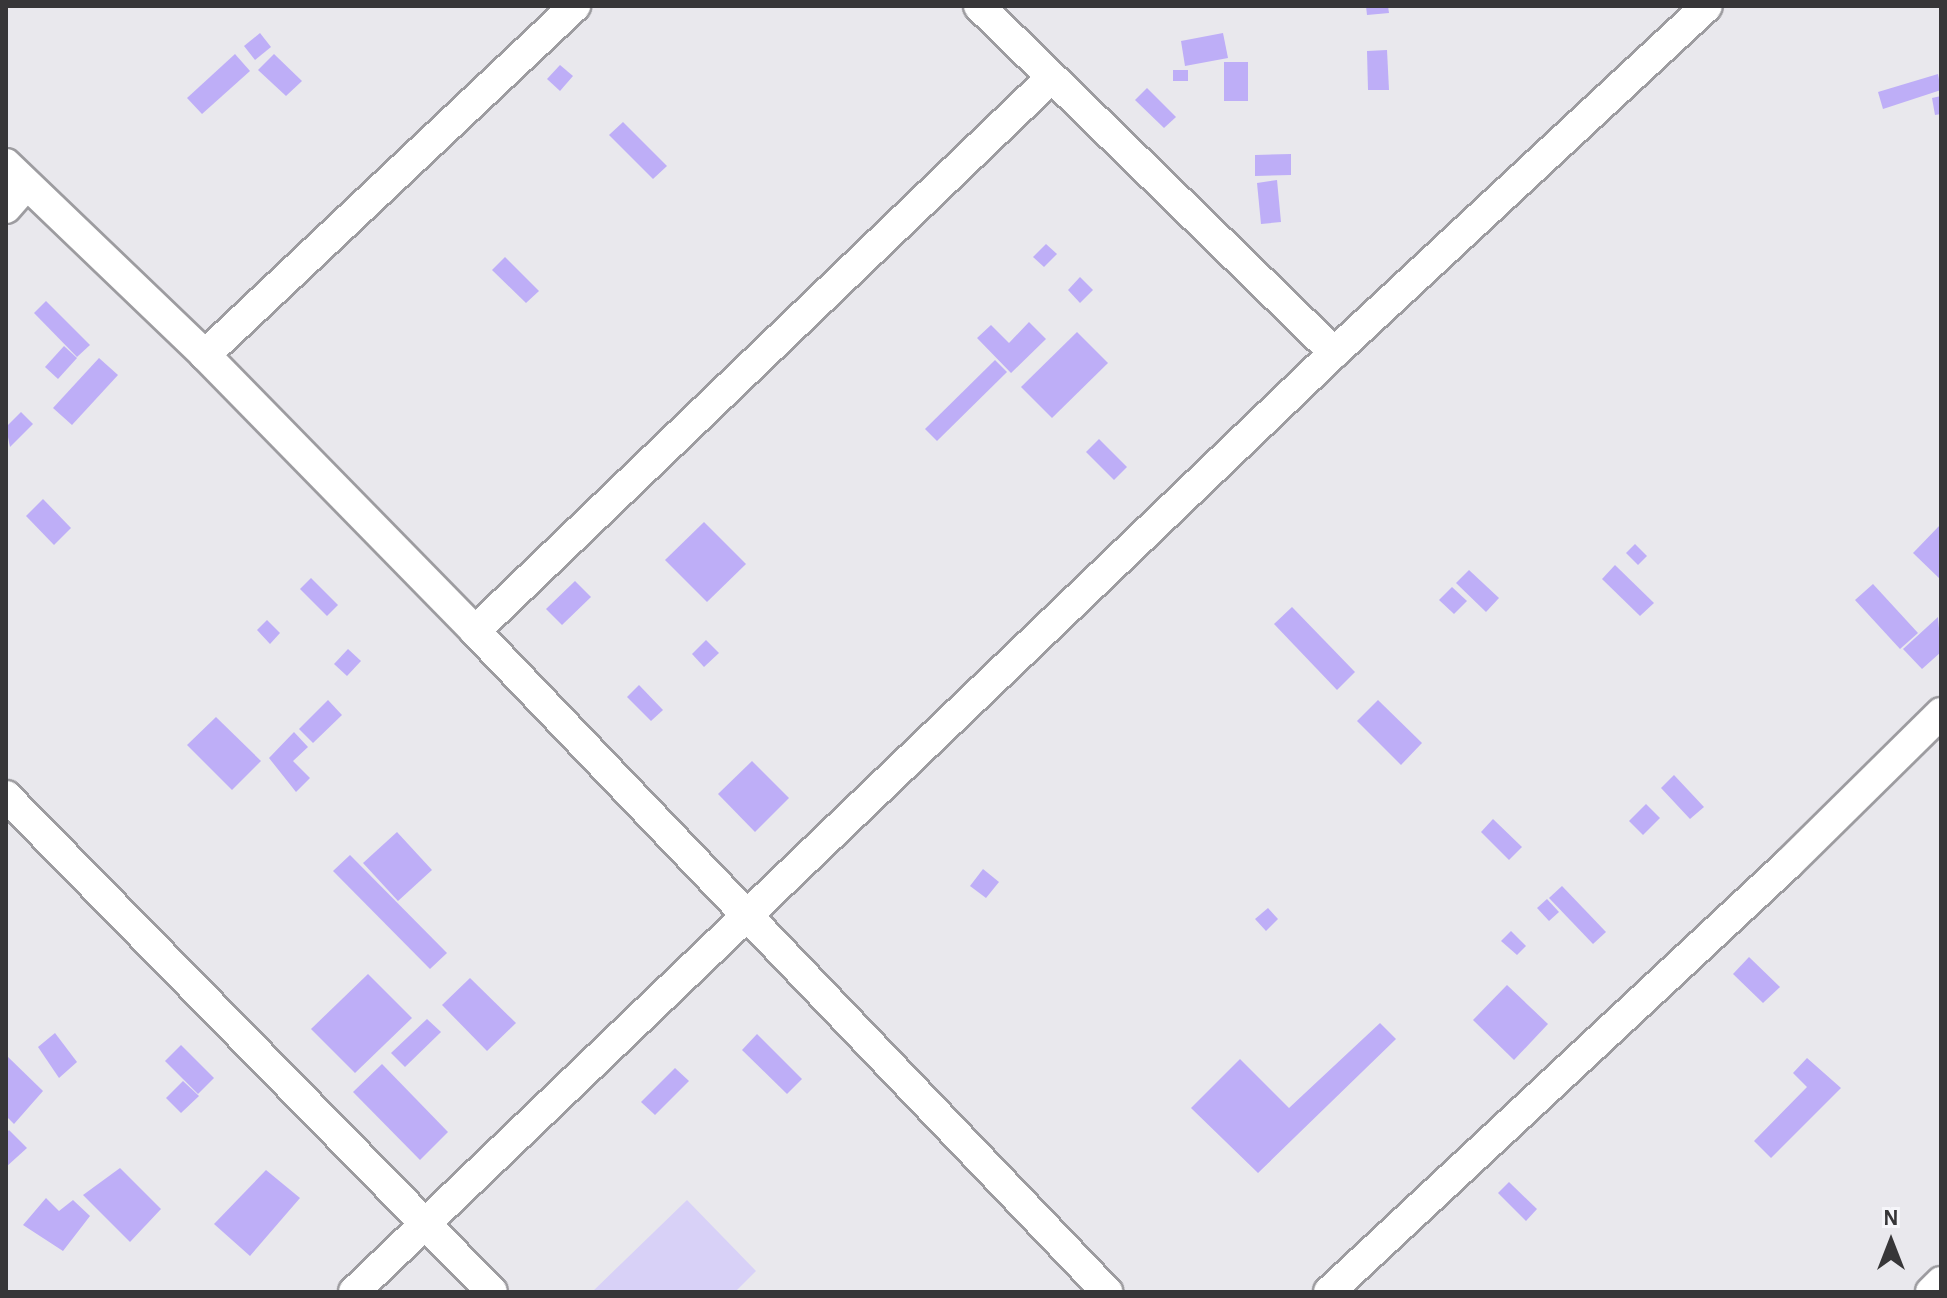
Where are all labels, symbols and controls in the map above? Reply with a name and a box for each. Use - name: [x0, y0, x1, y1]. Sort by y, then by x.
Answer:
- north arrow: [1851, 1202, 1931, 1282]
- text: N: [1883, 1207, 1899, 1229]

